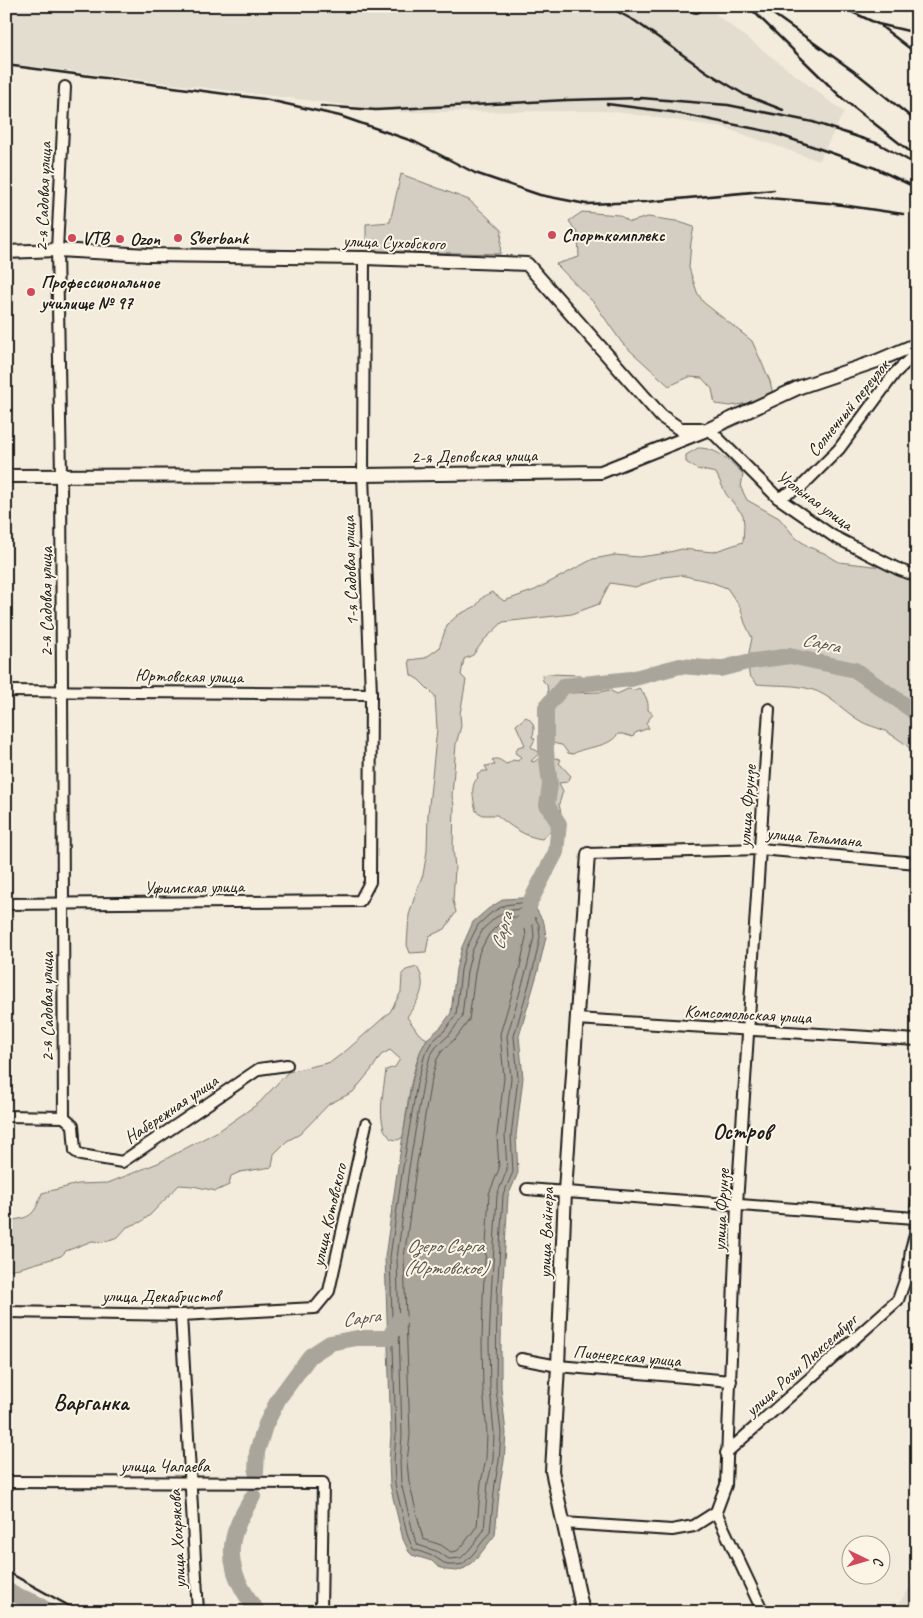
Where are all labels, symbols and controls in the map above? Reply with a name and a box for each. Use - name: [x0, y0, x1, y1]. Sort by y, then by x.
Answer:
- street label: 2-я Садовая улица: [30, 140, 56, 252]
- place label: Спорткомплекс: [562, 224, 666, 246]
- place label: VTB: [82, 227, 110, 249]
- place label: Sberbank: [188, 227, 250, 249]
- place label: Ozon: [130, 228, 161, 250]
- street label: улица Сухобского: [342, 229, 447, 255]
- marker: Спорткомплекс: [546, 229, 558, 241]
- marker: VTB: [66, 232, 78, 244]
- marker: Sberbank: [172, 232, 184, 244]
- marker: Ozon: [114, 233, 126, 245]
- place label: Профессиональное училище № 97: [39, 271, 161, 314]
- marker: Профессиональное училище № 97: [25, 286, 37, 298]
- street label: Солнечный переулок: [802, 353, 895, 461]
- street label: 2-я Деповская улица: [411, 444, 539, 468]
- street label: Угольная улица: [773, 465, 859, 536]
- street label: 1-я Садовая улица: [337, 514, 363, 626]
- street label: 2-я Садовая улица: [35, 545, 57, 657]
- water label: Сарга: [800, 627, 844, 659]
- street label: Юртовская улица: [135, 664, 245, 688]
- street label: улица Фрунзе: [733, 763, 762, 849]
- street label: улица Тельмана: [765, 822, 864, 852]
- street label: Уфимская улица: [144, 875, 246, 899]
- water label: Сарга: [486, 907, 519, 952]
- street label: 2-я Садовая улица: [36, 950, 58, 1062]
- street label: Комсомольская улица: [684, 1000, 814, 1028]
- street label: Набережная улица: [120, 1069, 223, 1148]
- district label: Остров: [713, 1118, 776, 1146]
- street label: улица Котовского: [306, 1160, 352, 1270]
- street label: улица Фрунзе: [708, 1167, 735, 1253]
- street label: улица Вайнера: [533, 1185, 559, 1280]
- water label: Озеро Сарга (Юртовское): [403, 1234, 492, 1280]
- street label: улица Декабристов: [101, 1285, 223, 1307]
- water label: Сарга: [341, 1303, 384, 1332]
- street label: улица Розы Люксембург: [740, 1308, 863, 1421]
- street label: Пионерская улица: [572, 1340, 683, 1372]
- district label: Варганка: [54, 1389, 131, 1417]
- street label: улица Чапаева: [119, 1455, 211, 1477]
- street label: улица Хохрякова: [163, 1488, 191, 1590]
- north arrow: [840, 1536, 890, 1586]
- text: С: [869, 1557, 887, 1567]

